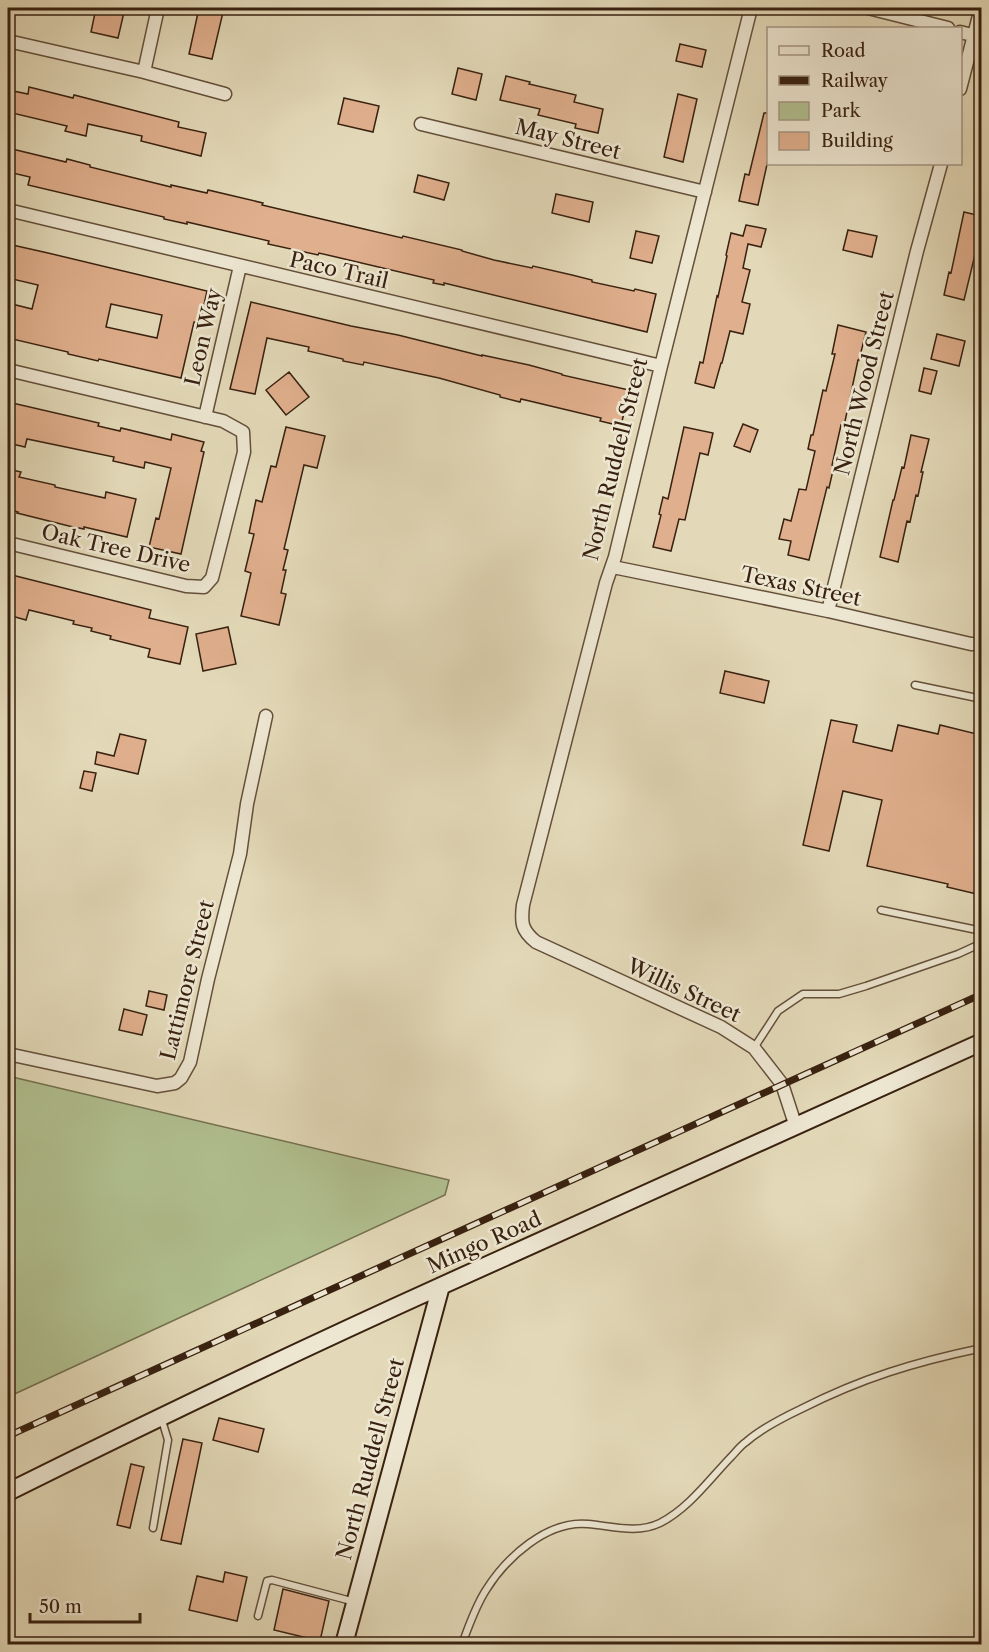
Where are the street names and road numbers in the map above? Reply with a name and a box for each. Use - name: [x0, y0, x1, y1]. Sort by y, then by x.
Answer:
- street label: May Street: [513, 114, 624, 164]
- street label: Paco Trail: [287, 247, 391, 293]
- street label: Leon Way: [180, 285, 226, 388]
- street label: North Wood Street: [829, 288, 899, 478]
- street label: North Ruddell Street: [578, 355, 652, 563]
- street label: Oak Tree Drive: [39, 519, 193, 577]
- street label: Texas Street: [739, 561, 864, 611]
- street label: Lattimore Street: [155, 897, 219, 1063]
- street label: Willis Street: [622, 952, 745, 1027]
- street label: Mingo Road: [423, 1206, 545, 1278]
- street label: North Ruddell Street: [331, 1355, 409, 1563]

